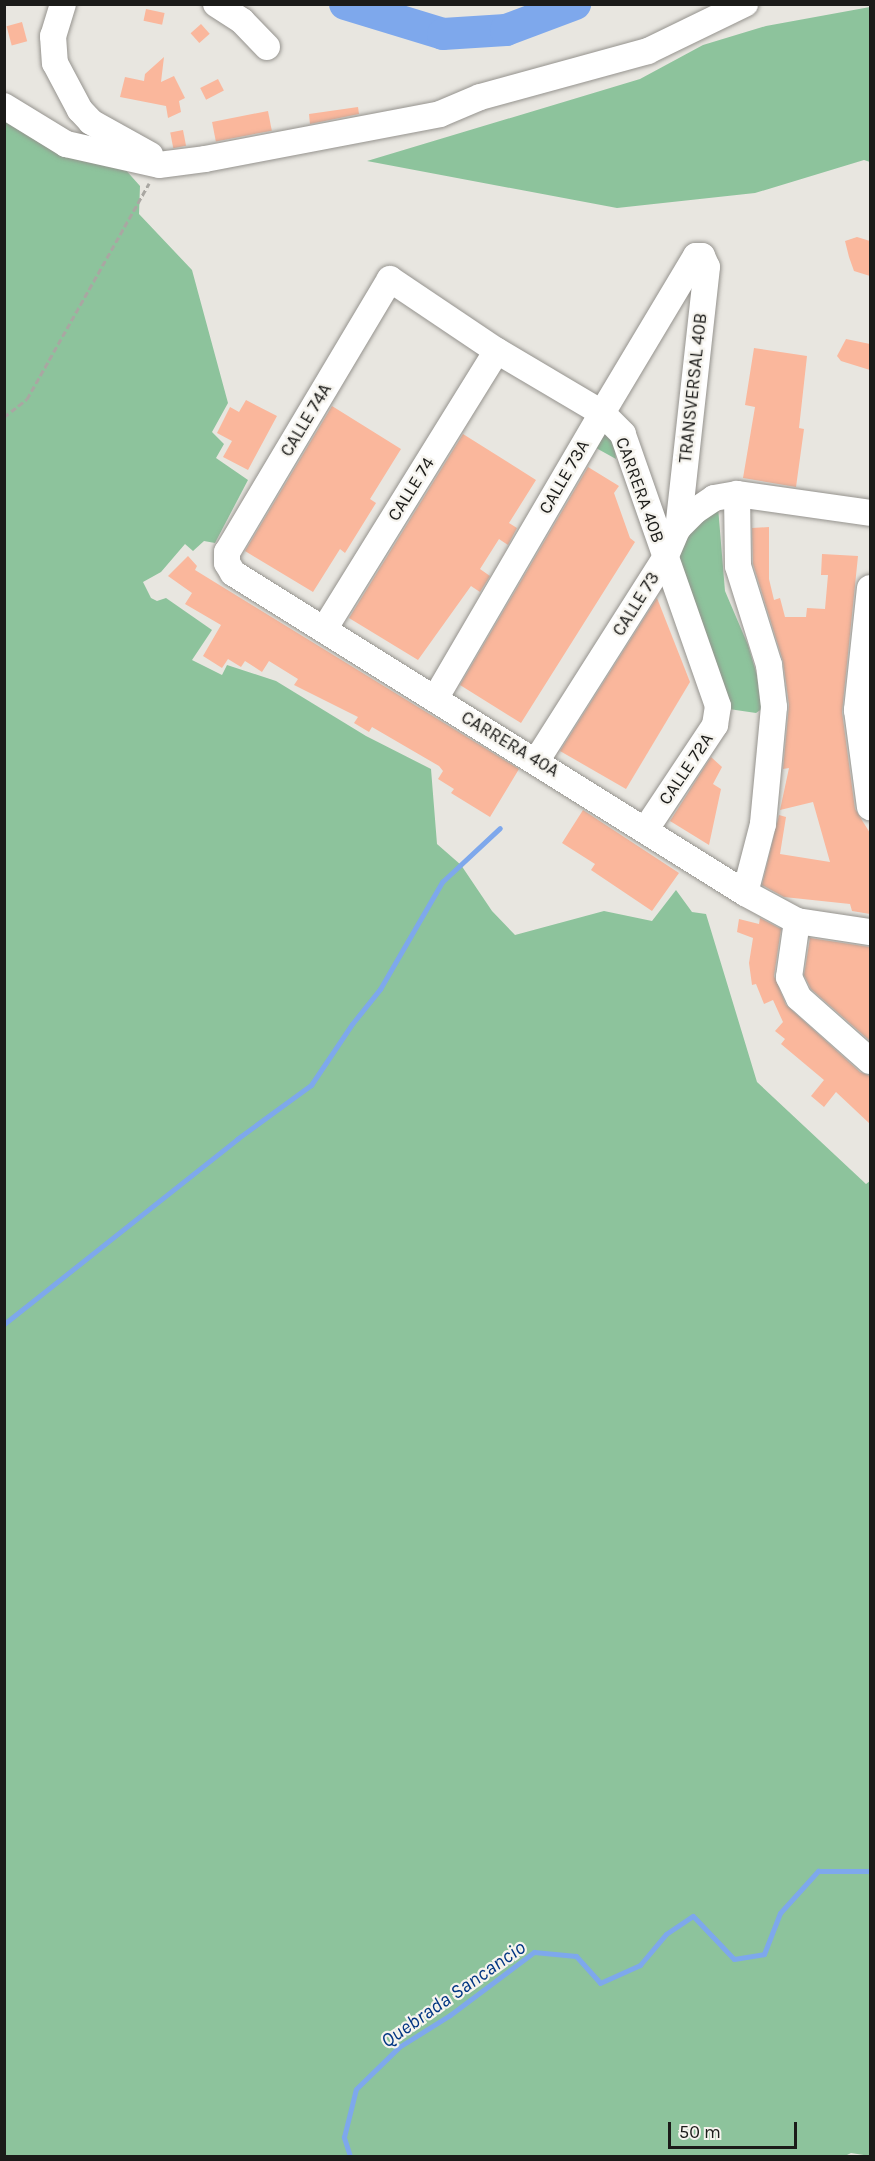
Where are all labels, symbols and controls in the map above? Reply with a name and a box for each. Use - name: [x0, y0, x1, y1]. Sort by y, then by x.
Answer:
- street label: TRANSVERSAL 40B: [674, 312, 712, 464]
- street label: CALLE 74A: [276, 380, 336, 460]
- street label: CARRERA 40B: [611, 434, 669, 546]
- street label: CALLE 73A: [534, 436, 594, 518]
- street label: CALLE 74: [383, 453, 439, 525]
- street label: CALLE 73: [608, 568, 664, 640]
- street label: CARRERA 40A: [457, 706, 563, 782]
- street label: CALLE 72A: [654, 729, 718, 809]
- water label: Quebrada Sancancio: [376, 1935, 530, 2053]
- scale bar: [671, 2110, 800, 2148]
- text: 50 m: [679, 2121, 721, 2143]

